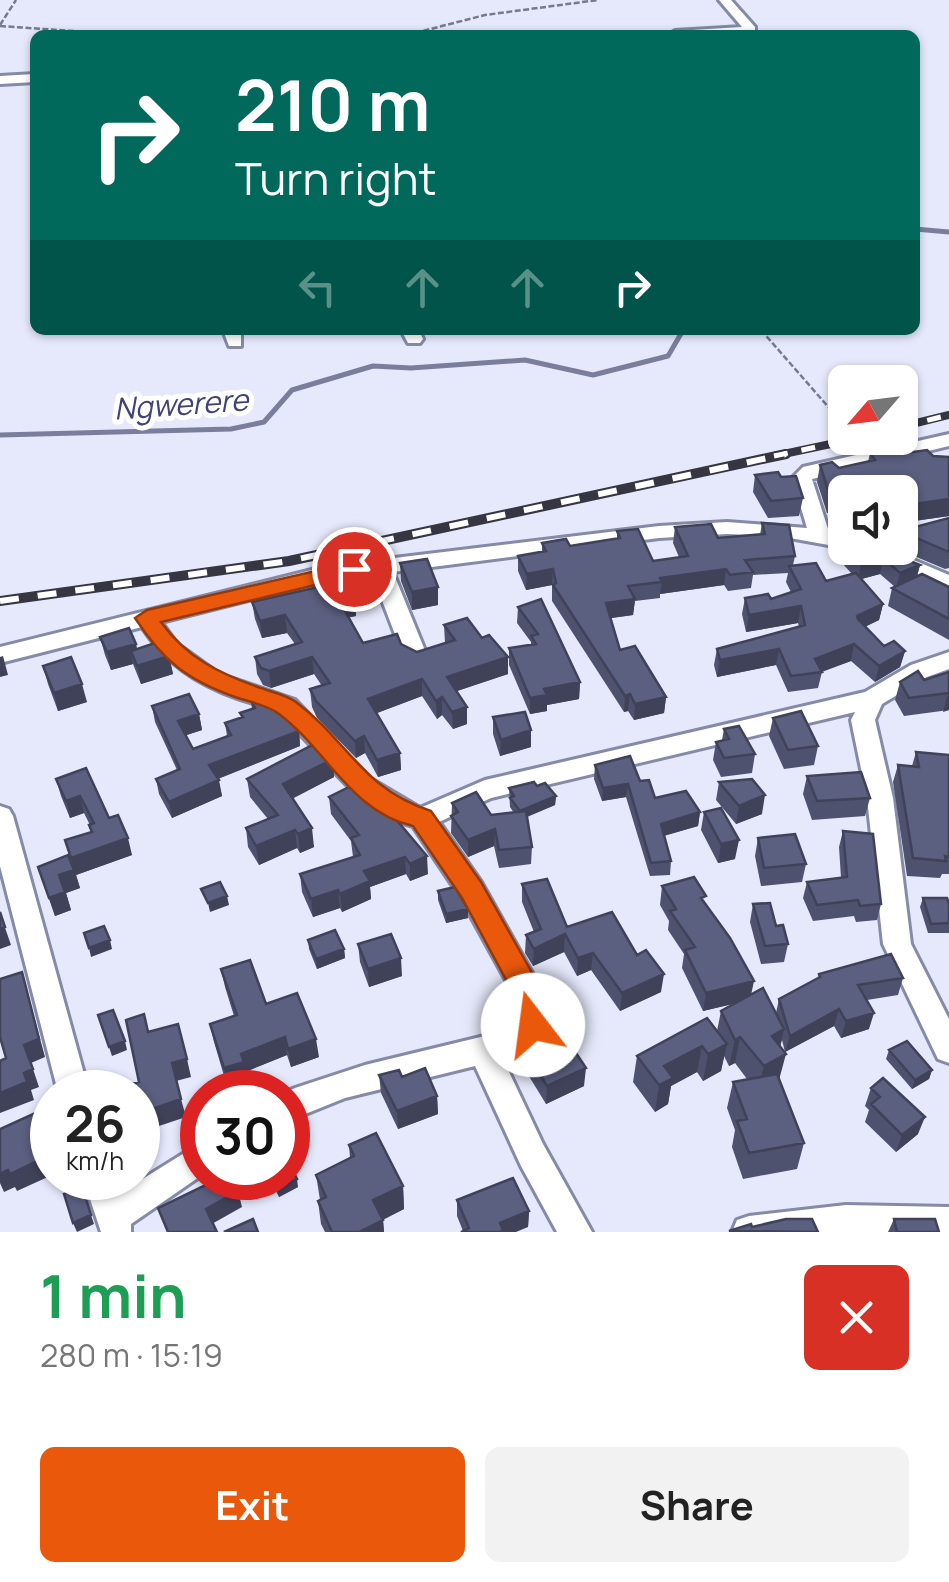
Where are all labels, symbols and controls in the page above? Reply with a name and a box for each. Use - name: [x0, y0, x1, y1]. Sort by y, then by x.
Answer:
- text: 210 m: [235, 56, 430, 152]
- icon: right: [70, 70, 200, 200]
- text: Turn right: [235, 147, 436, 209]
- icon: left: [290, 260, 345, 315]
- icon: ahead: [395, 260, 450, 315]
- icon: ahead: [500, 260, 555, 315]
- icon: right: [605, 260, 660, 315]
- north arrow: [828, 365, 918, 455]
- map controls: [828, 365, 918, 565]
- water label: Ngwerere: [112, 378, 251, 429]
- button: sound: [828, 475, 918, 565]
- pin: [312, 527, 397, 612]
- icon: arrive: [327, 542, 382, 597]
- position arrow: [481, 973, 585, 1077]
- speed limit sign: 30: [180, 1070, 310, 1200]
- text: 26: [65, 1089, 125, 1157]
- text: km/h: [66, 1143, 124, 1178]
- text: 1 min: [40, 1254, 187, 1336]
- button: close: [804, 1265, 909, 1370]
- text: 280 m · 15:19: [40, 1333, 223, 1377]
- button: Exit: [40, 1447, 465, 1562]
- button: Share: [485, 1447, 909, 1562]

